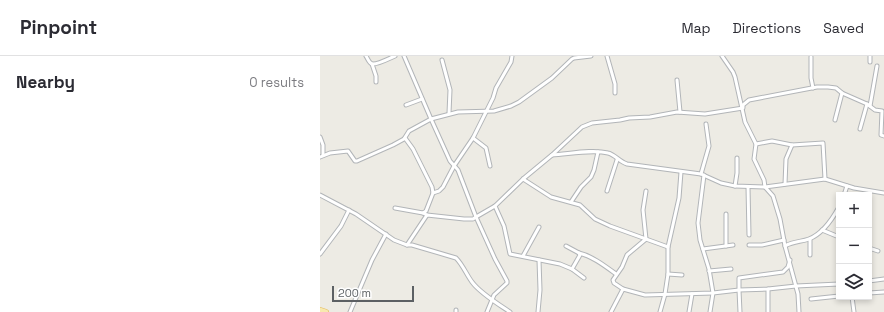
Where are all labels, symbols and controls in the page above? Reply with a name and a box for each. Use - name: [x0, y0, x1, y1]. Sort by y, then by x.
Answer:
- text: Pinpoint: [20, 15, 97, 40]
- text: Map: [681, 19, 711, 37]
- text: Directions: [733, 19, 801, 37]
- text: Saved: [823, 19, 864, 37]
- text: Nearby: [16, 71, 75, 93]
- text: 0 results: [249, 74, 304, 91]
- map controls: [836, 192, 872, 300]
- button: +: [836, 192, 872, 228]
- button: −: [836, 228, 872, 264]
- button: layers: [836, 264, 872, 300]
- scale bar: [332, 284, 414, 303]
- text: 200 m: [338, 286, 371, 300]

